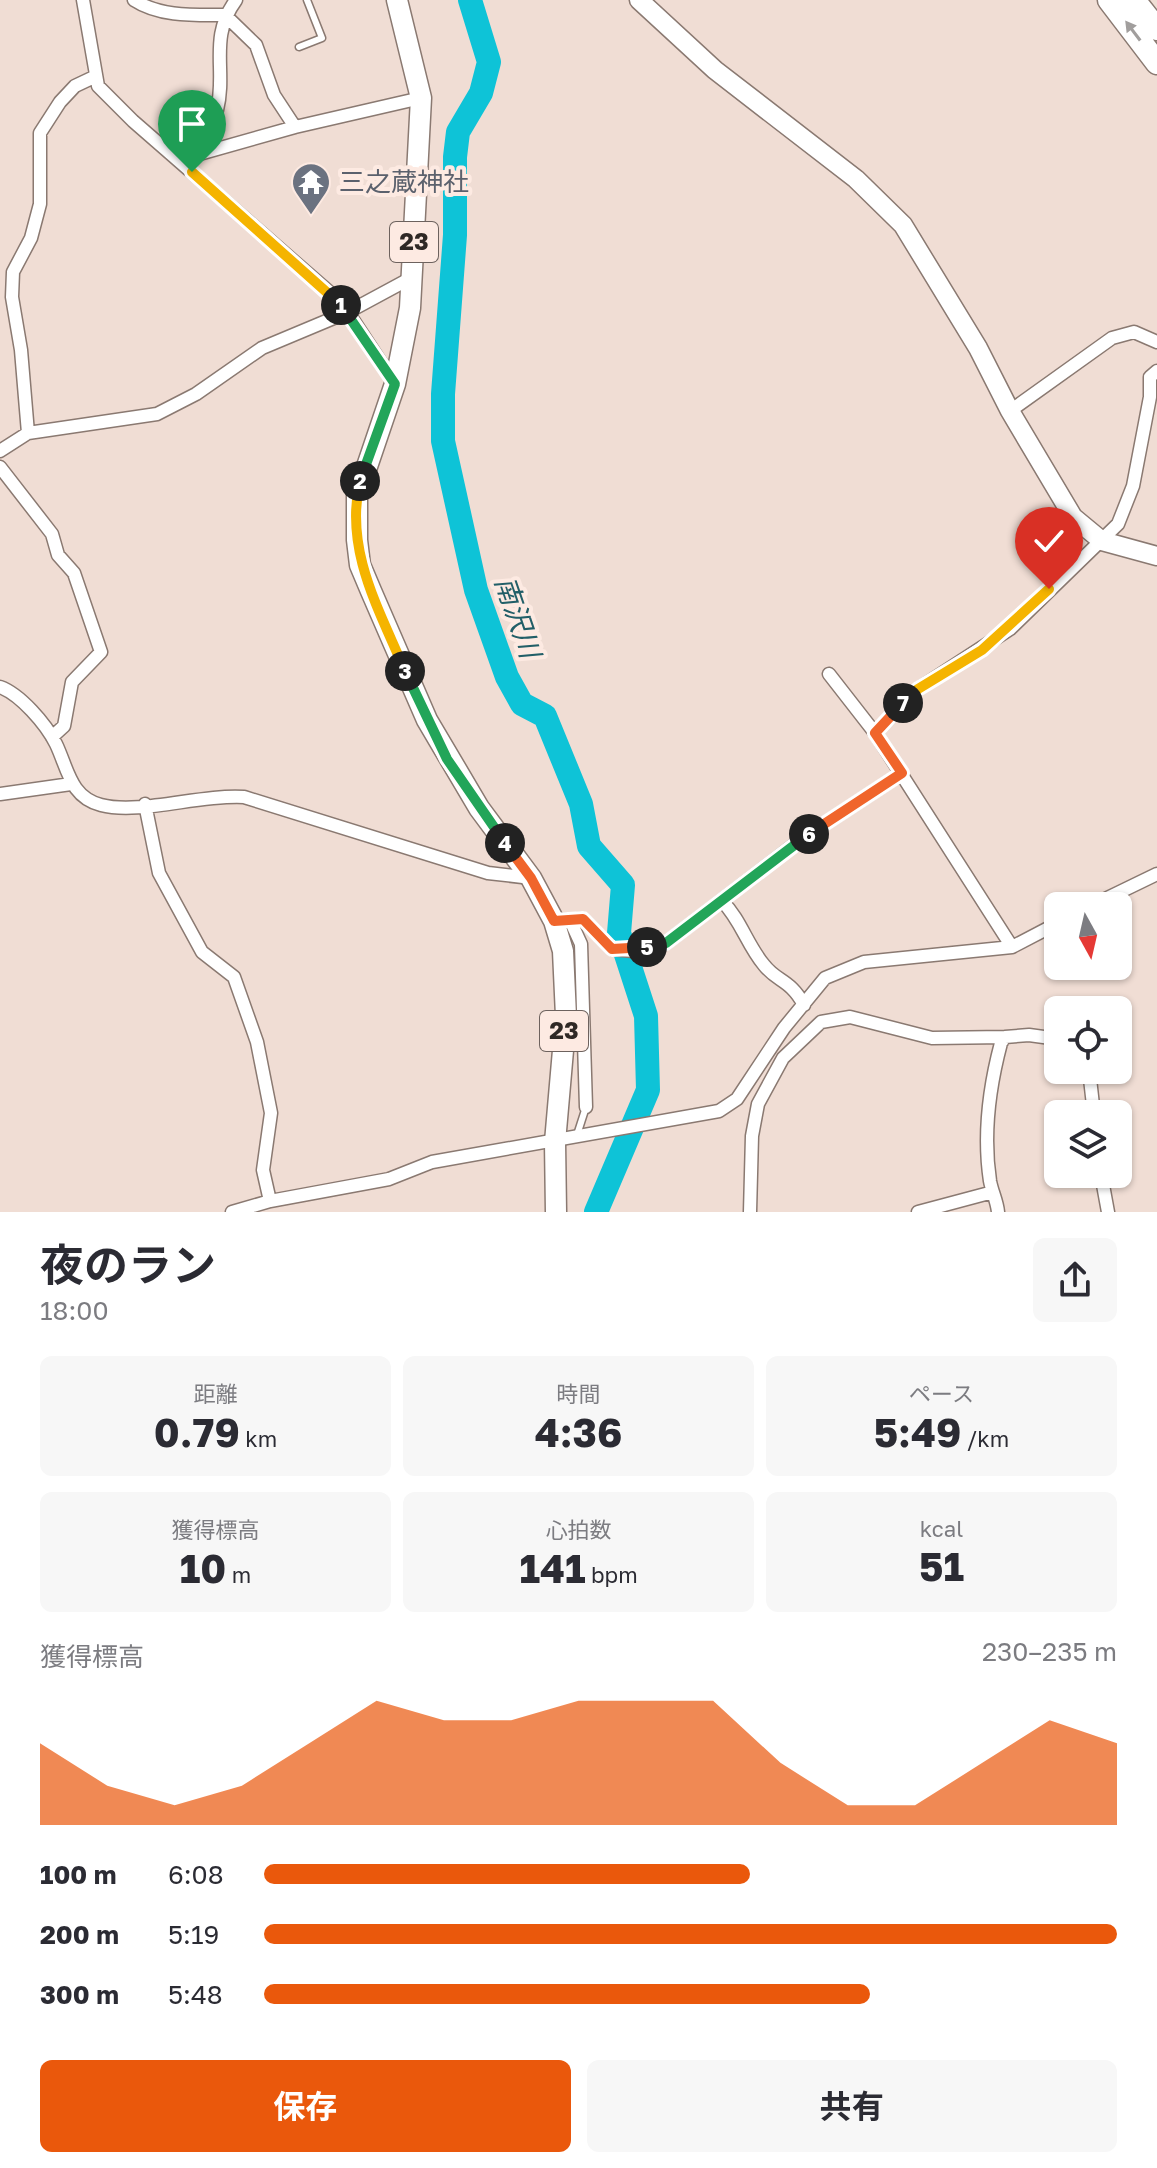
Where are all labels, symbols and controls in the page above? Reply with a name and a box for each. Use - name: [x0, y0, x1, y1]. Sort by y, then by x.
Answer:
- one-way arrow: [1126, 21, 1142, 41]
- pin: [158, 90, 226, 172]
- icon: arrive: [170, 102, 214, 146]
- temple icon: 三之蔵神社: [290, 161, 332, 216]
- place label: 三之蔵神社: [339, 166, 469, 197]
- road number: 23: [390, 222, 438, 262]
- pin: 1: [321, 285, 361, 325]
- text: 1: [335, 291, 347, 318]
- pin: 2: [340, 461, 380, 501]
- text: 2: [353, 467, 367, 494]
- pin: [1015, 507, 1083, 589]
- icon: check: [1027, 519, 1071, 563]
- water label: 南沢川: [489, 572, 549, 665]
- pin: 3: [385, 651, 425, 691]
- text: 3: [398, 657, 412, 684]
- pin: 7: [883, 683, 923, 723]
- text: 7: [897, 689, 909, 716]
- pin: 6: [789, 814, 829, 854]
- text: 6: [802, 820, 816, 847]
- pin: 4: [485, 823, 525, 863]
- text: 4: [498, 829, 512, 856]
- north arrow: [1044, 892, 1132, 980]
- map controls: [1044, 892, 1132, 1188]
- pin: 5: [627, 927, 667, 967]
- text: 5: [640, 933, 654, 960]
- button: locate: [1044, 996, 1132, 1084]
- road number: 23: [540, 1011, 588, 1051]
- button: layers: [1044, 1100, 1132, 1188]
- text: 夜のラン: [40, 1238, 216, 1291]
- button: share: [1033, 1238, 1117, 1322]
- text: 18:00: [40, 1295, 109, 1326]
- text: 距離: [193, 1380, 238, 1407]
- text: 時間: [556, 1380, 601, 1407]
- text: ペース: [909, 1380, 974, 1407]
- text: 0.79: [154, 1408, 240, 1456]
- text: 4:36: [535, 1408, 622, 1456]
- text: 5:49: [874, 1408, 961, 1456]
- text: km: [240, 1425, 277, 1452]
- text: /km: [961, 1425, 1009, 1452]
- text: kcal: [920, 1515, 963, 1542]
- text: 獲得標高: [171, 1516, 260, 1543]
- text: 心拍数: [545, 1516, 612, 1543]
- text: 51: [919, 1542, 964, 1590]
- text: 10: [180, 1544, 226, 1592]
- text: 141: [519, 1544, 586, 1592]
- text: m: [226, 1561, 251, 1588]
- text: bpm: [586, 1561, 638, 1588]
- text: 230–235 m: [982, 1636, 1117, 1667]
- text: 獲得標高: [40, 1641, 144, 1672]
- text: 100 m: [40, 1859, 116, 1890]
- text: 6:08: [168, 1859, 224, 1890]
- text: 200 m: [40, 1919, 119, 1950]
- text: 5:19: [168, 1919, 219, 1950]
- text: 300 m: [40, 1979, 119, 2010]
- text: 5:48: [168, 1979, 223, 2010]
- button: 保存: [40, 2060, 571, 2152]
- button: 共有: [587, 2060, 1117, 2152]

